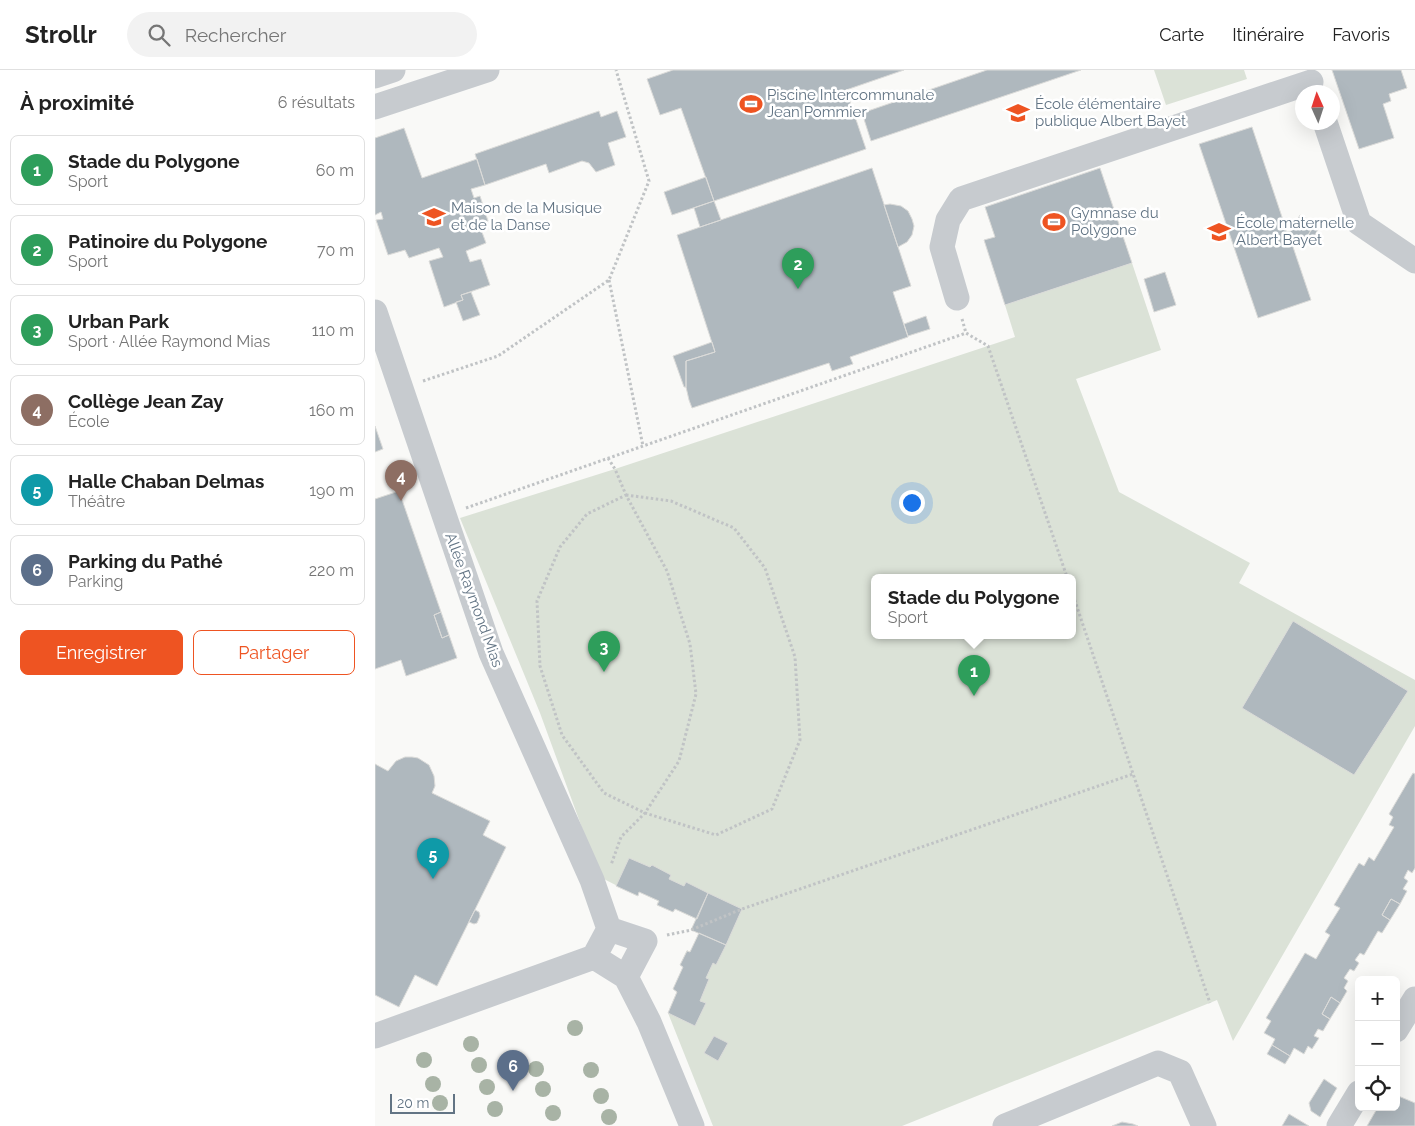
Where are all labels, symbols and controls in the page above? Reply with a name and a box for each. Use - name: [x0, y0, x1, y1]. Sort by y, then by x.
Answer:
- search box: [127, 12, 477, 57]
- text: Strollr: [25, 20, 97, 49]
- icon: search: [145, 21, 173, 49]
- text: Rechercher: [185, 24, 286, 46]
- text: Carte: [1159, 24, 1204, 45]
- text: Itinéraire: [1232, 24, 1304, 45]
- text: Favoris: [1332, 24, 1390, 45]
- north arrow: [1295, 85, 1340, 130]
- place label: Piscine Intercommunale Jean Pommier: [767, 86, 934, 121]
- text: À proximité: [20, 90, 134, 115]
- sports icon: Piscine Intercommunale Jean Pommier: [738, 91, 764, 117]
- text: 6 résultats: [278, 93, 355, 112]
- place label: École élémentaire publique Albert Bayet: [1035, 95, 1186, 130]
- school or university icon: École élémentaire publique Albert Bayet: [1005, 100, 1031, 126]
- text: Stade du Polygone: [68, 150, 240, 172]
- text: 1: [33, 161, 41, 180]
- text: 60 m: [316, 161, 354, 180]
- text: Sport: [68, 172, 108, 191]
- place label: Maison de la Musique et de la Danse: [451, 199, 602, 234]
- school or university icon: Maison de la Musique et de la Danse: [421, 204, 447, 230]
- place label: Gymnase du Polygone: [1071, 204, 1159, 239]
- sports icon: Gymnase du Polygone: [1041, 209, 1067, 235]
- place label: École maternelle Albert Bayet: [1236, 214, 1354, 249]
- school or university icon: École maternelle Albert Bayet: [1206, 219, 1232, 245]
- text: Patinoire du Polygone: [68, 230, 267, 252]
- text: 2: [32, 241, 42, 260]
- text: 70 m: [317, 241, 354, 260]
- pin: 2: [782, 248, 814, 289]
- text: Sport: [68, 252, 108, 271]
- text: Urban Park: [68, 310, 169, 332]
- text: 3: [33, 321, 41, 340]
- text: 110 m: [312, 321, 354, 340]
- text: Sport · Allée Raymond Mias: [68, 332, 270, 351]
- text: Collège Jean Zay: [68, 390, 224, 412]
- text: 4: [32, 401, 42, 420]
- text: 160 m: [309, 401, 354, 420]
- text: École: [68, 412, 109, 431]
- pin: 4: [385, 460, 417, 501]
- text: Halle Chaban Delmas: [68, 470, 264, 492]
- text: 5: [33, 481, 41, 500]
- text: 190 m: [309, 481, 354, 500]
- your location: [899, 490, 925, 516]
- text: Théâtre: [68, 492, 125, 511]
- street label: Allée Raymond Mias: [441, 530, 507, 670]
- text: Parking du Pathé: [68, 550, 223, 572]
- text: 6: [32, 561, 42, 580]
- text: 220 m: [309, 561, 354, 580]
- text: Parking: [68, 572, 123, 591]
- popup: [871, 574, 1076, 639]
- text: Stade du Polygone: [888, 586, 1059, 608]
- text: Sport: [888, 608, 928, 627]
- button: Enregistrer: [20, 630, 183, 675]
- button: Partager: [193, 630, 355, 675]
- pin: 3: [588, 631, 620, 672]
- pin: 1: [958, 655, 990, 696]
- pin: 5: [417, 838, 449, 879]
- map controls: [1355, 976, 1400, 1111]
- button: +: [1355, 976, 1400, 1021]
- button: −: [1355, 1021, 1400, 1066]
- pin: 6: [497, 1050, 529, 1091]
- button: locate: [1355, 1066, 1400, 1111]
- scale bar: [390, 1091, 455, 1114]
- text: 20 m: [397, 1095, 429, 1111]

